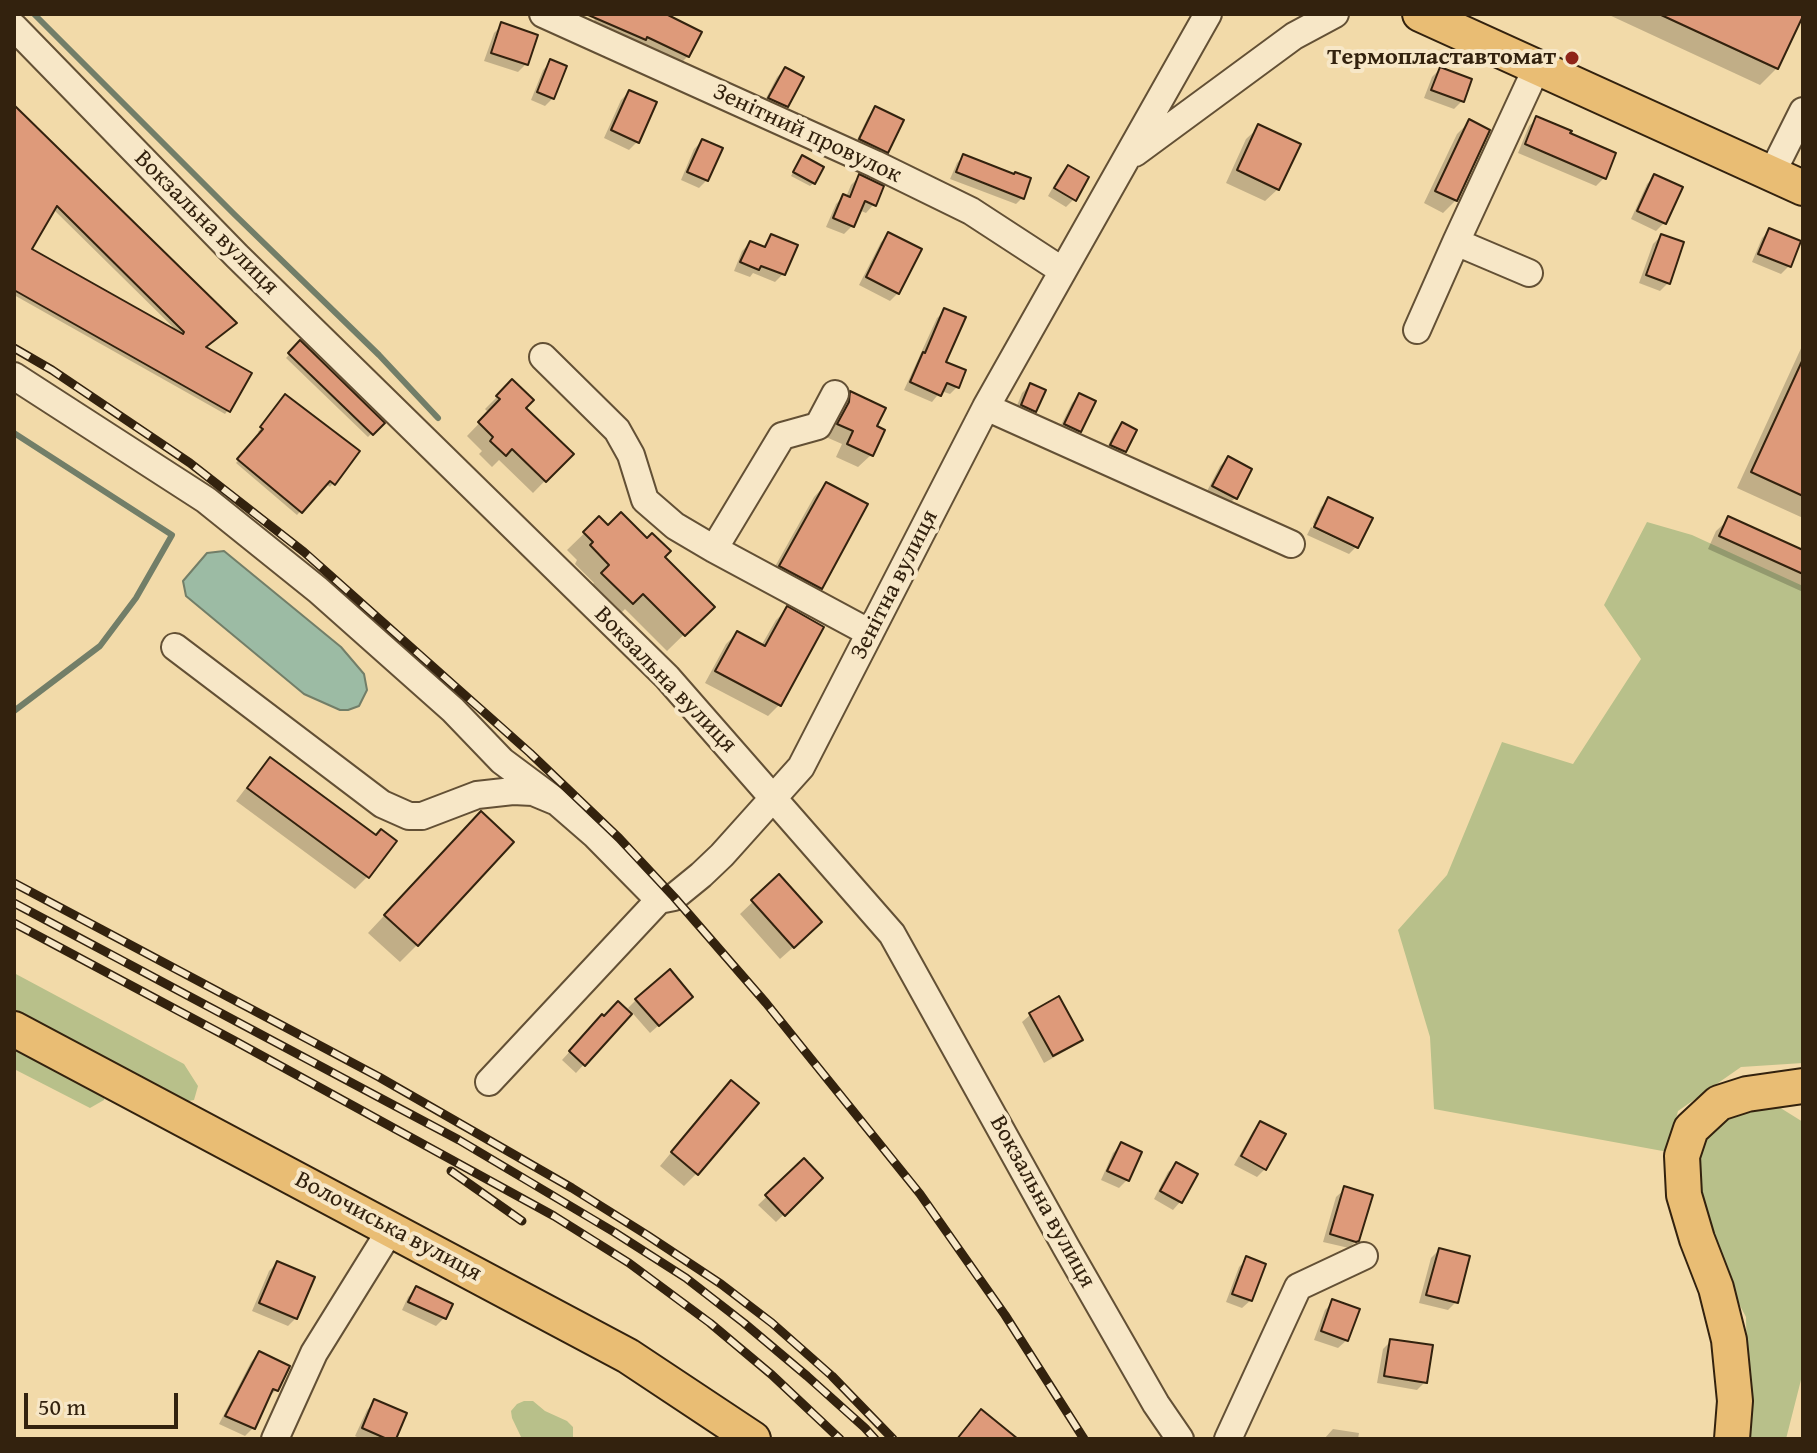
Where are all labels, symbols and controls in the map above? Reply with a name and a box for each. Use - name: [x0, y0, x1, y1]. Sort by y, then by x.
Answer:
- place label: Термопластавтомат: [1327, 44, 1556, 72]
- marker: Термопластавтомат: [1563, 49, 1581, 67]
- street label: Зенітний провулок: [708, 78, 906, 190]
- street label: Вокзальна вулиця: [128, 145, 284, 301]
- street label: Зенітна вулиця: [845, 506, 945, 664]
- street label: Вокзальна вулиця: [588, 601, 742, 759]
- street label: Вокзальна вулиця: [983, 1111, 1101, 1293]
- street label: Волочиська вулиця: [290, 1166, 486, 1288]
- scale bar: [28, 1377, 182, 1427]
- text: 50 m: [38, 1389, 86, 1424]

